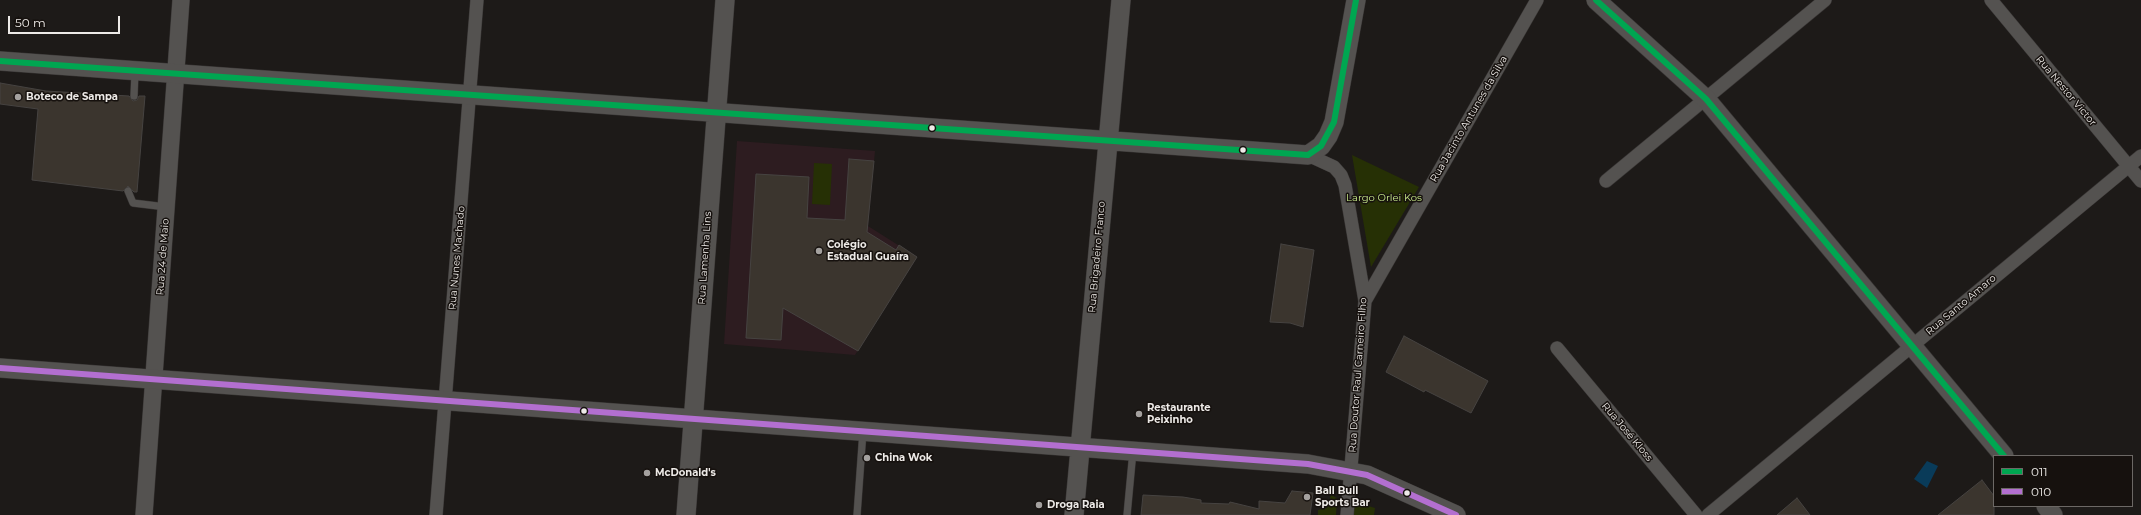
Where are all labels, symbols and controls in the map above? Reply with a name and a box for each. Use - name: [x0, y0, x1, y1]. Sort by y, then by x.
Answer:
- scale bar: [10, 8, 122, 34]
- text: 50 m: [15, 15, 46, 30]
- street label: Rua Jacinto Antunes da Silva: [1428, 54, 1510, 184]
- street label: Rua Nestor Victor: [2033, 54, 2099, 128]
- place label: Boteco de Sampa: [26, 91, 118, 103]
- marker: Boteco de Sampa: [13, 92, 23, 102]
- unlabelled marker: [927, 123, 937, 133]
- unlabelled marker: [1238, 145, 1248, 155]
- park label: Largo Orlei Kos: [1346, 192, 1422, 204]
- street label: Rua Brigadeiro Franco: [1086, 201, 1108, 313]
- street label: Rua Nunes Machado: [446, 206, 468, 310]
- street label: Rua Lamenha Lins: [696, 211, 714, 305]
- street label: Rua 24 de Maio: [154, 218, 172, 296]
- place label: Colégio Estadual Guaíra: [827, 239, 909, 262]
- marker: Colégio Estadual Guaíra: [814, 246, 824, 256]
- street label: Rua Santo Amaro: [1923, 272, 1999, 338]
- street label: Rua Doutor Raul Carneiro Filho: [1347, 297, 1369, 453]
- street label: Rua José Kloss: [1599, 400, 1655, 464]
- place label: Restaurante Peixinho: [1147, 402, 1211, 426]
- unlabelled marker: [579, 406, 589, 416]
- marker: Restaurante Peixinho: [1134, 409, 1144, 419]
- place label: China Wok: [875, 452, 932, 464]
- marker: China Wok: [862, 453, 872, 463]
- legend: [1993, 455, 2133, 507]
- text: 011: [2031, 464, 2048, 479]
- place label: McDonald's: [655, 467, 716, 479]
- marker: McDonald's: [642, 468, 652, 478]
- text: 010: [2031, 484, 2051, 499]
- place label: Ball Bull Sports Bar: [1315, 485, 1370, 508]
- unlabelled marker: [1402, 488, 1412, 498]
- marker: Ball Bull Sports Bar: [1302, 492, 1312, 502]
- place label: Droga Raia: [1047, 499, 1105, 511]
- marker: Droga Raia: [1034, 500, 1044, 510]

